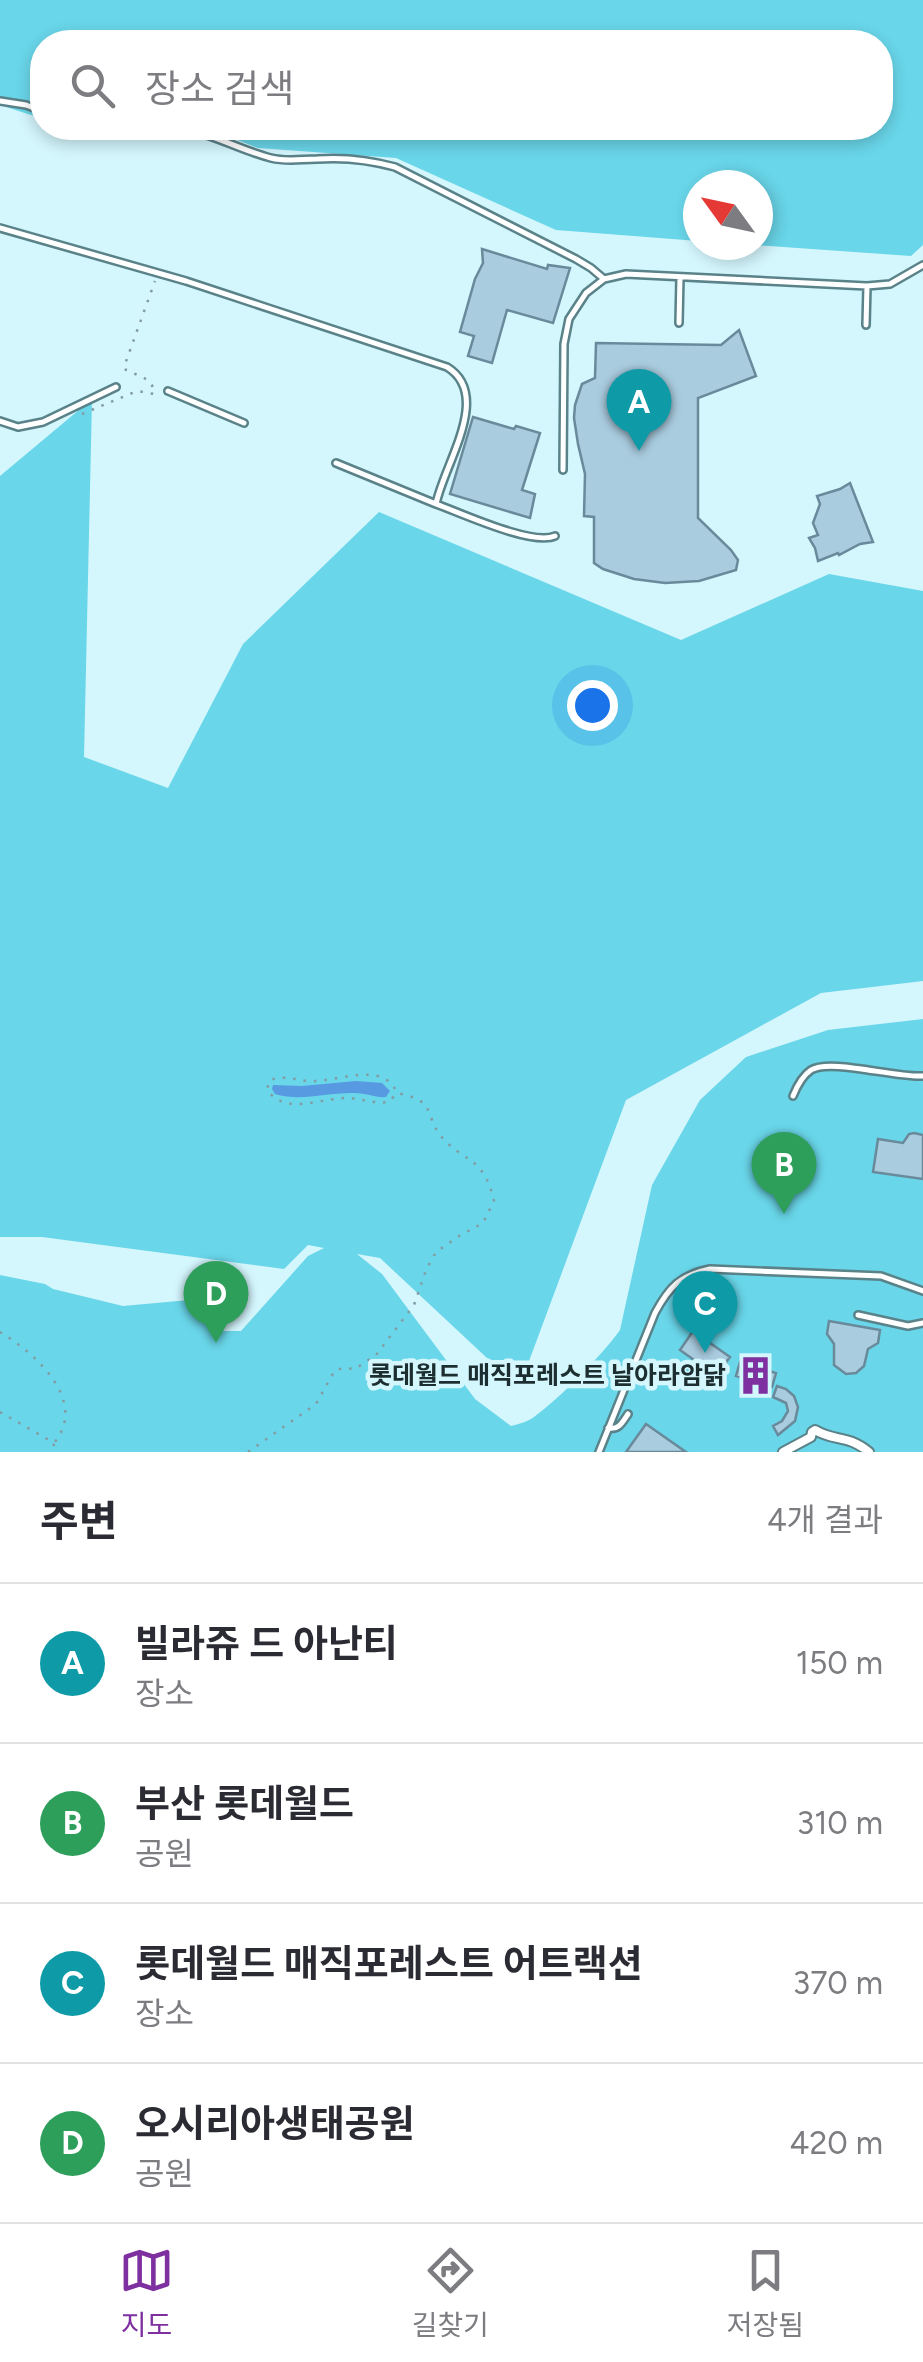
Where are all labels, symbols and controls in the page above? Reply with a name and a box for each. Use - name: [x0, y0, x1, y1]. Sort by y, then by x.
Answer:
- search box: [30, 30, 893, 140]
- icon: search: [65, 58, 120, 113]
- text: 장소 검색: [145, 66, 294, 112]
- north arrow: [683, 170, 773, 260]
- pin: A: [606, 368, 672, 451]
- your location: [567, 680, 618, 731]
- pin: B: [752, 1132, 816, 1214]
- pin: D: [184, 1260, 248, 1343]
- pin: C: [672, 1270, 738, 1353]
- building icon: 롯데월드 매직포레스트 날아라암닭: [735, 1354, 777, 1396]
- place label: 롯데월드 매직포레스트 날아라암닭: [369, 1360, 726, 1390]
- text: 주변: [40, 1496, 117, 1547]
- text: 4개 결과: [767, 1501, 883, 1539]
- text: 빌라쥬 드 아난티: [135, 1621, 398, 1667]
- text: A: [61, 1644, 84, 1682]
- text: 150 m: [796, 1644, 883, 1682]
- text: 장소: [135, 1675, 194, 1713]
- text: 부산 롯데월드: [135, 1781, 354, 1827]
- text: B: [63, 1804, 82, 1842]
- text: 310 m: [797, 1804, 883, 1842]
- text: 공원: [135, 1835, 194, 1873]
- text: 롯데월드 매직포레스트 어트랙션: [135, 1941, 643, 1987]
- text: C: [61, 1964, 84, 2002]
- text: 370 m: [793, 1964, 883, 2002]
- text: 장소: [135, 1995, 194, 2033]
- text: 오시리아생태공원: [135, 2101, 415, 2147]
- text: D: [61, 2124, 84, 2162]
- text: 420 m: [790, 2124, 883, 2162]
- text: 공원: [135, 2155, 194, 2193]
- tab: 지도: [119, 2243, 174, 2343]
- tab: 길찾기: [412, 2243, 489, 2343]
- tab: 저장됨: [727, 2243, 804, 2343]

